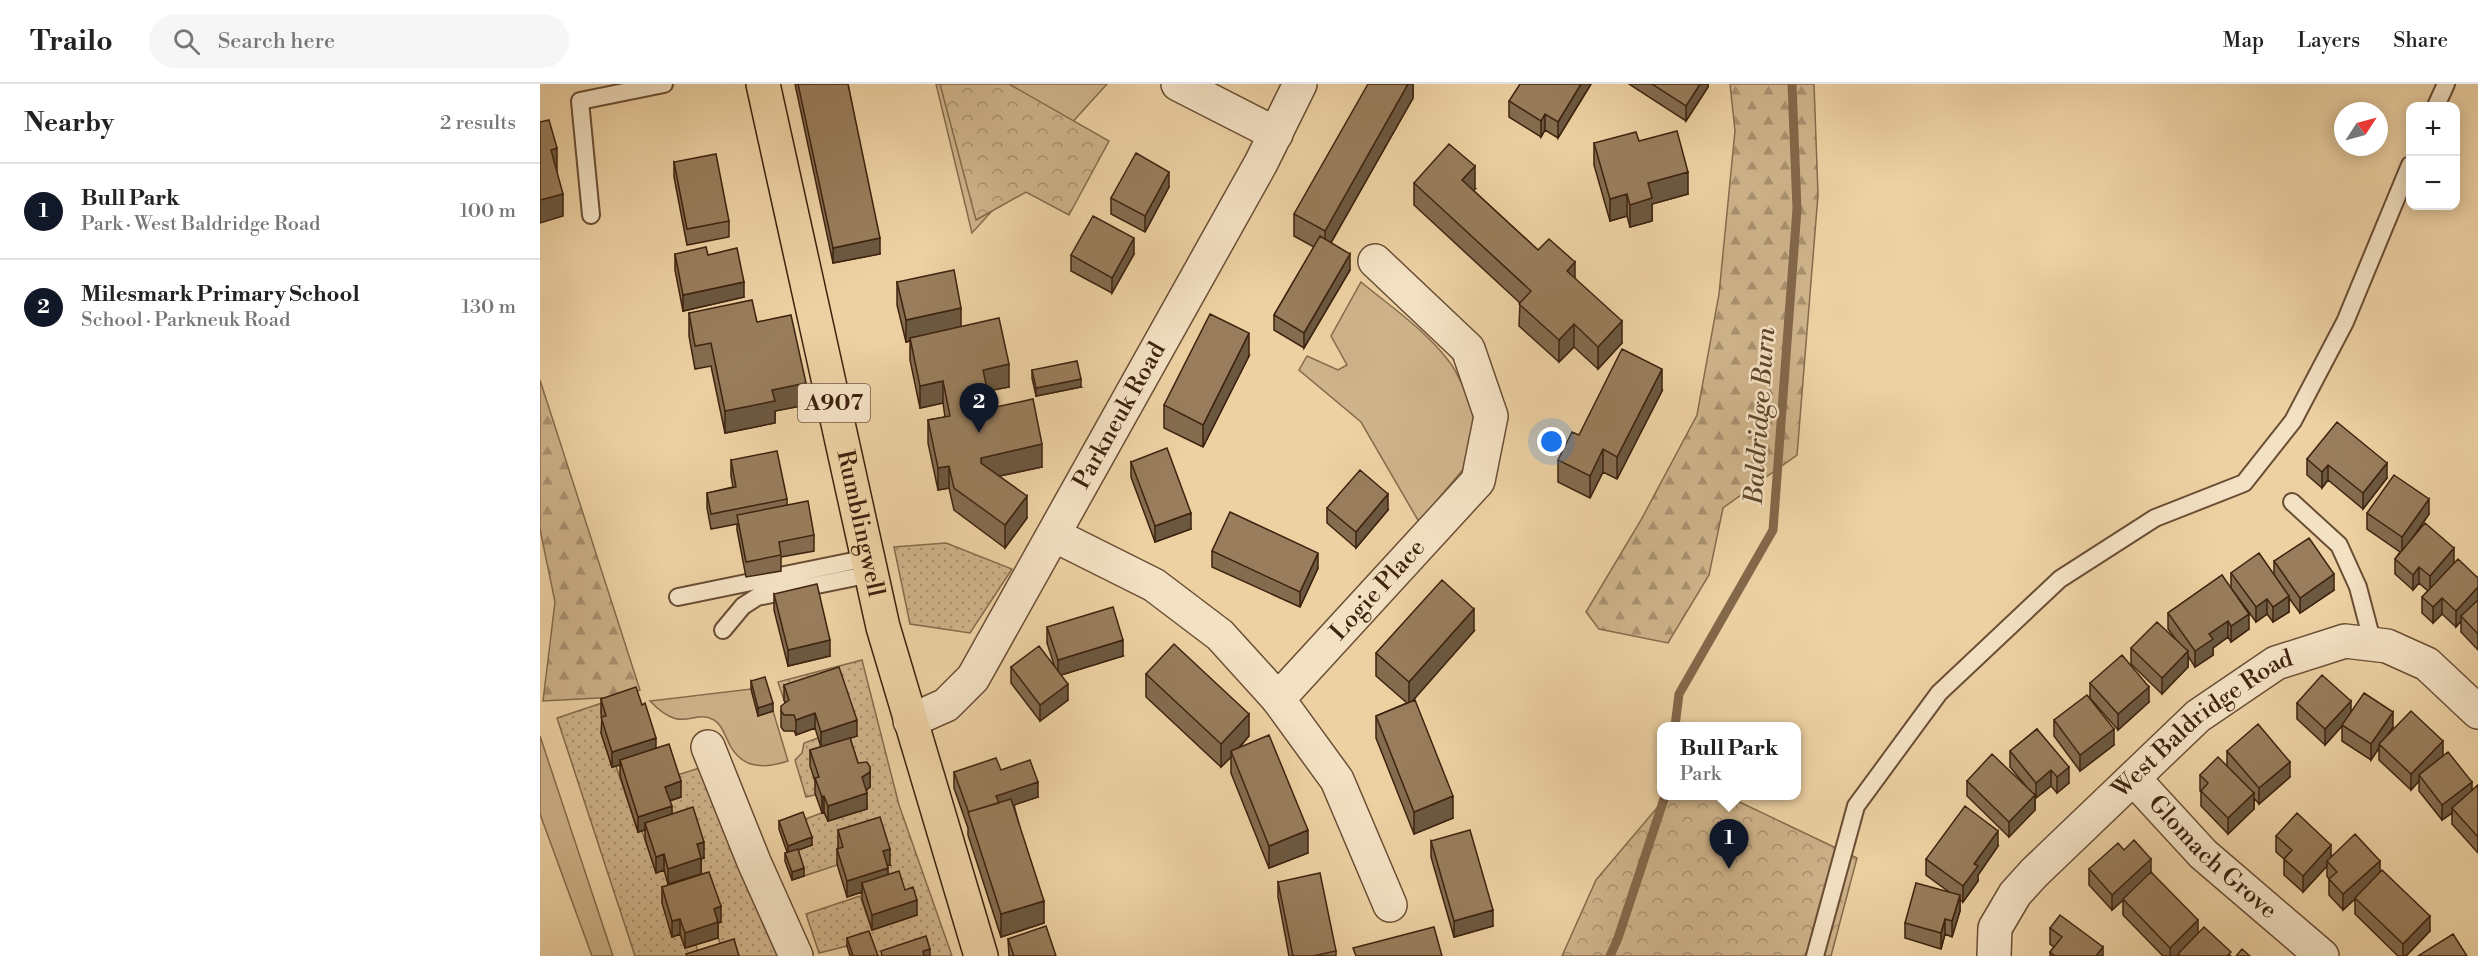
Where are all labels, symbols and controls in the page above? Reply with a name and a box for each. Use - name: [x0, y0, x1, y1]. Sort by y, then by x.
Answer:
- search box: [149, 14, 569, 68]
- text: Trailo: [30, 24, 113, 59]
- icon: search: [170, 25, 203, 58]
- text: Search here: [218, 28, 335, 55]
- text: Map: [2223, 28, 2264, 54]
- text: Layers: [2297, 28, 2360, 54]
- text: Share: [2393, 28, 2448, 54]
- north arrow: [2334, 102, 2388, 156]
- map controls: [2406, 102, 2460, 210]
- button: +: [2406, 102, 2460, 156]
- text: Nearby: [24, 107, 114, 139]
- text: 2 results: [440, 111, 516, 136]
- button: −: [2406, 156, 2460, 210]
- text: Bull Park: [81, 185, 180, 212]
- text: 1: [39, 199, 48, 224]
- text: 100 m: [460, 199, 516, 224]
- text: Park · West Baldridge Road: [81, 212, 320, 237]
- text: Milesmark Primary School: [81, 281, 360, 308]
- text: 2: [37, 295, 50, 320]
- text: 130 m: [461, 295, 516, 320]
- text: School · Parkneuk Road: [81, 308, 290, 333]
- water label: Baldridge Burn: [1738, 326, 1782, 507]
- street label: Parkneuk Road: [1067, 337, 1173, 494]
- road number: A907: [798, 384, 870, 422]
- pin: 2: [960, 384, 998, 433]
- your location: [1537, 427, 1566, 456]
- street label: Rumblingwell: [829, 447, 891, 600]
- street label: Logie Place: [1324, 533, 1432, 647]
- street label: West Baldridge Road: [2106, 644, 2297, 805]
- popup: [1657, 722, 1801, 800]
- text: Bull Park: [1680, 735, 1778, 762]
- text: Park: [1680, 762, 1721, 787]
- street label: Glomach Grove: [2142, 789, 2283, 926]
- pin: 1: [1710, 820, 1748, 869]

